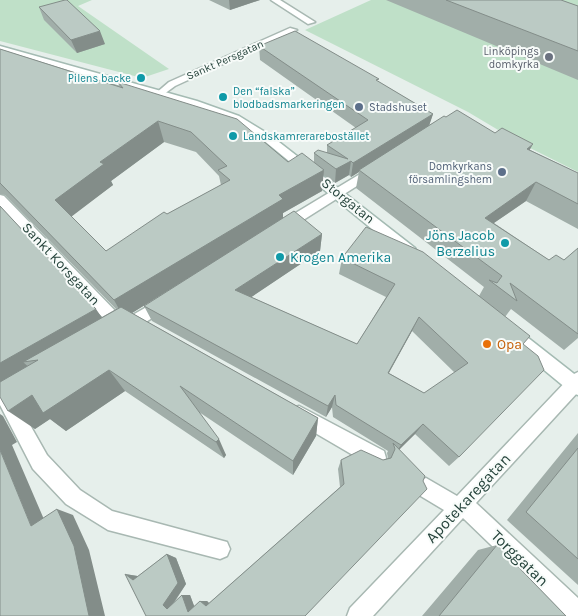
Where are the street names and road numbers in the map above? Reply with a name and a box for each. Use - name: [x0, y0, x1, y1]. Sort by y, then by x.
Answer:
- street label: Sankt Persgatan: [184, 37, 266, 83]
- street label: Storgatan: [318, 174, 378, 228]
- street label: Sankt Korsgatan: [18, 219, 104, 309]
- street label: Apotekaregatan: [422, 449, 514, 547]
- street label: Torggatan: [487, 526, 553, 590]

